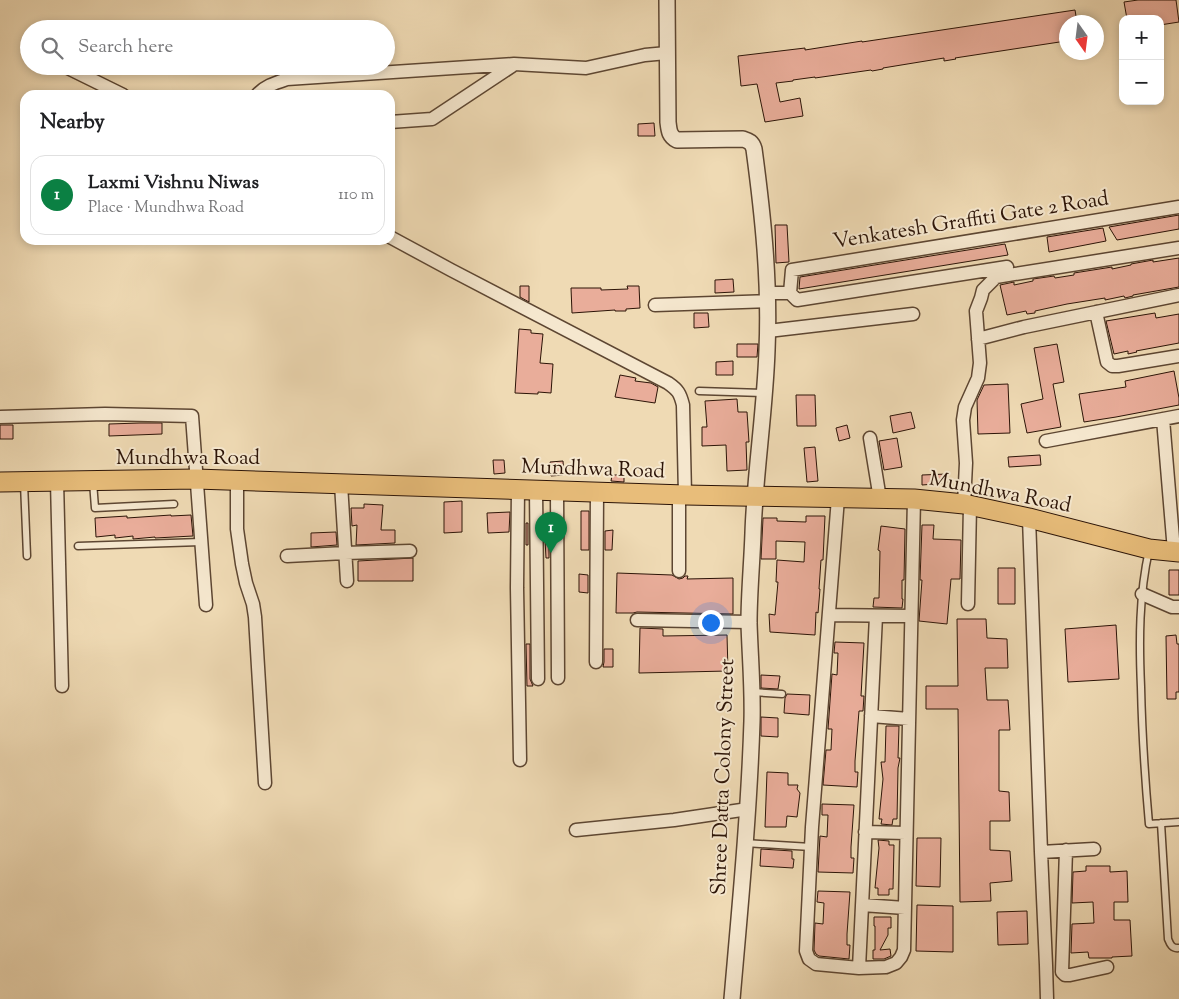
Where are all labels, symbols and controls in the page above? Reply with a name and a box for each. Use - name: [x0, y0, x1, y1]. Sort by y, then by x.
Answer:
- north arrow: [1059, 15, 1104, 60]
- map controls: [1119, 15, 1164, 105]
- button: +: [1119, 15, 1164, 60]
- search box: [20, 20, 395, 75]
- icon: search: [38, 34, 66, 62]
- text: Search here: [78, 34, 173, 61]
- button: −: [1119, 60, 1164, 105]
- text: Nearby: [40, 108, 105, 138]
- text: Laxmi Vishnu Niwas: [88, 170, 259, 197]
- text: 1: [54, 184, 60, 207]
- text: 110 m: [338, 184, 374, 207]
- street label: Venkatesh Graffiti Gate 2 Road: [831, 184, 1111, 258]
- text: Place · Mundhwa Road: [88, 197, 244, 220]
- street label: Mundhwa Road: [116, 444, 260, 474]
- street label: Mundhwa Road: [520, 452, 666, 488]
- street label: Mundhwa Road: [926, 465, 1074, 522]
- pin: 1: [535, 512, 567, 553]
- your location: [698, 610, 724, 636]
- street label: Shree Datta Colony Street: [705, 658, 743, 896]

